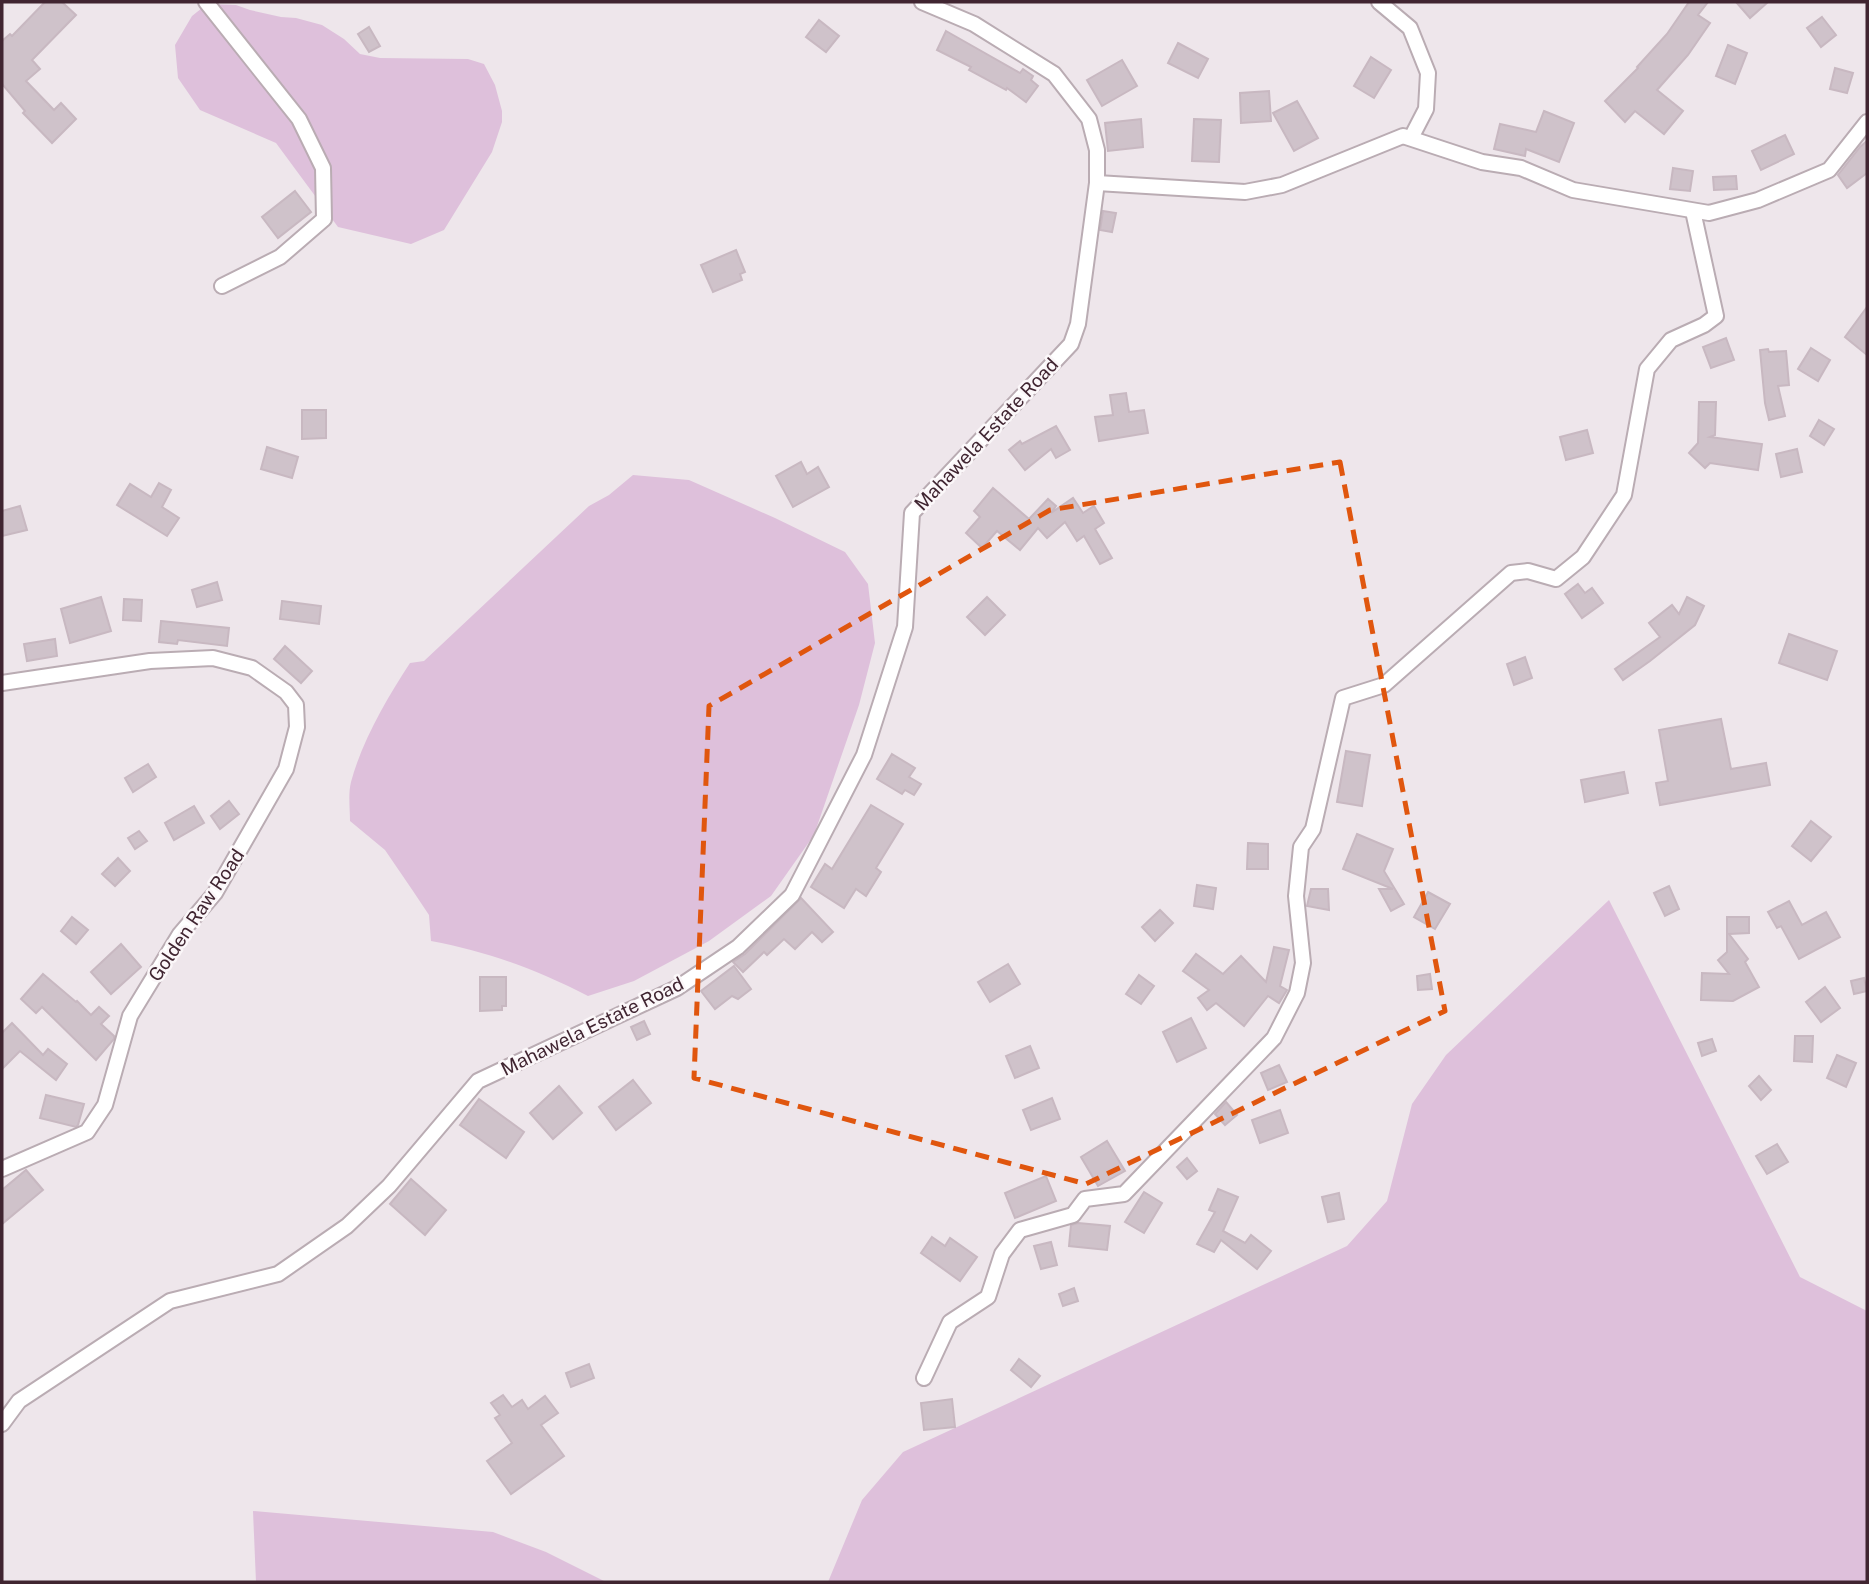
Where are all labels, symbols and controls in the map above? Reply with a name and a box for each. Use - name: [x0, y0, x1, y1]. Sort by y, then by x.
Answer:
- street label: Mahawela Estate Road: [910, 353, 1062, 515]
- street label: Golden Raw Road: [144, 845, 248, 985]
- street label: Mahawela Estate Road: [497, 972, 687, 1080]

